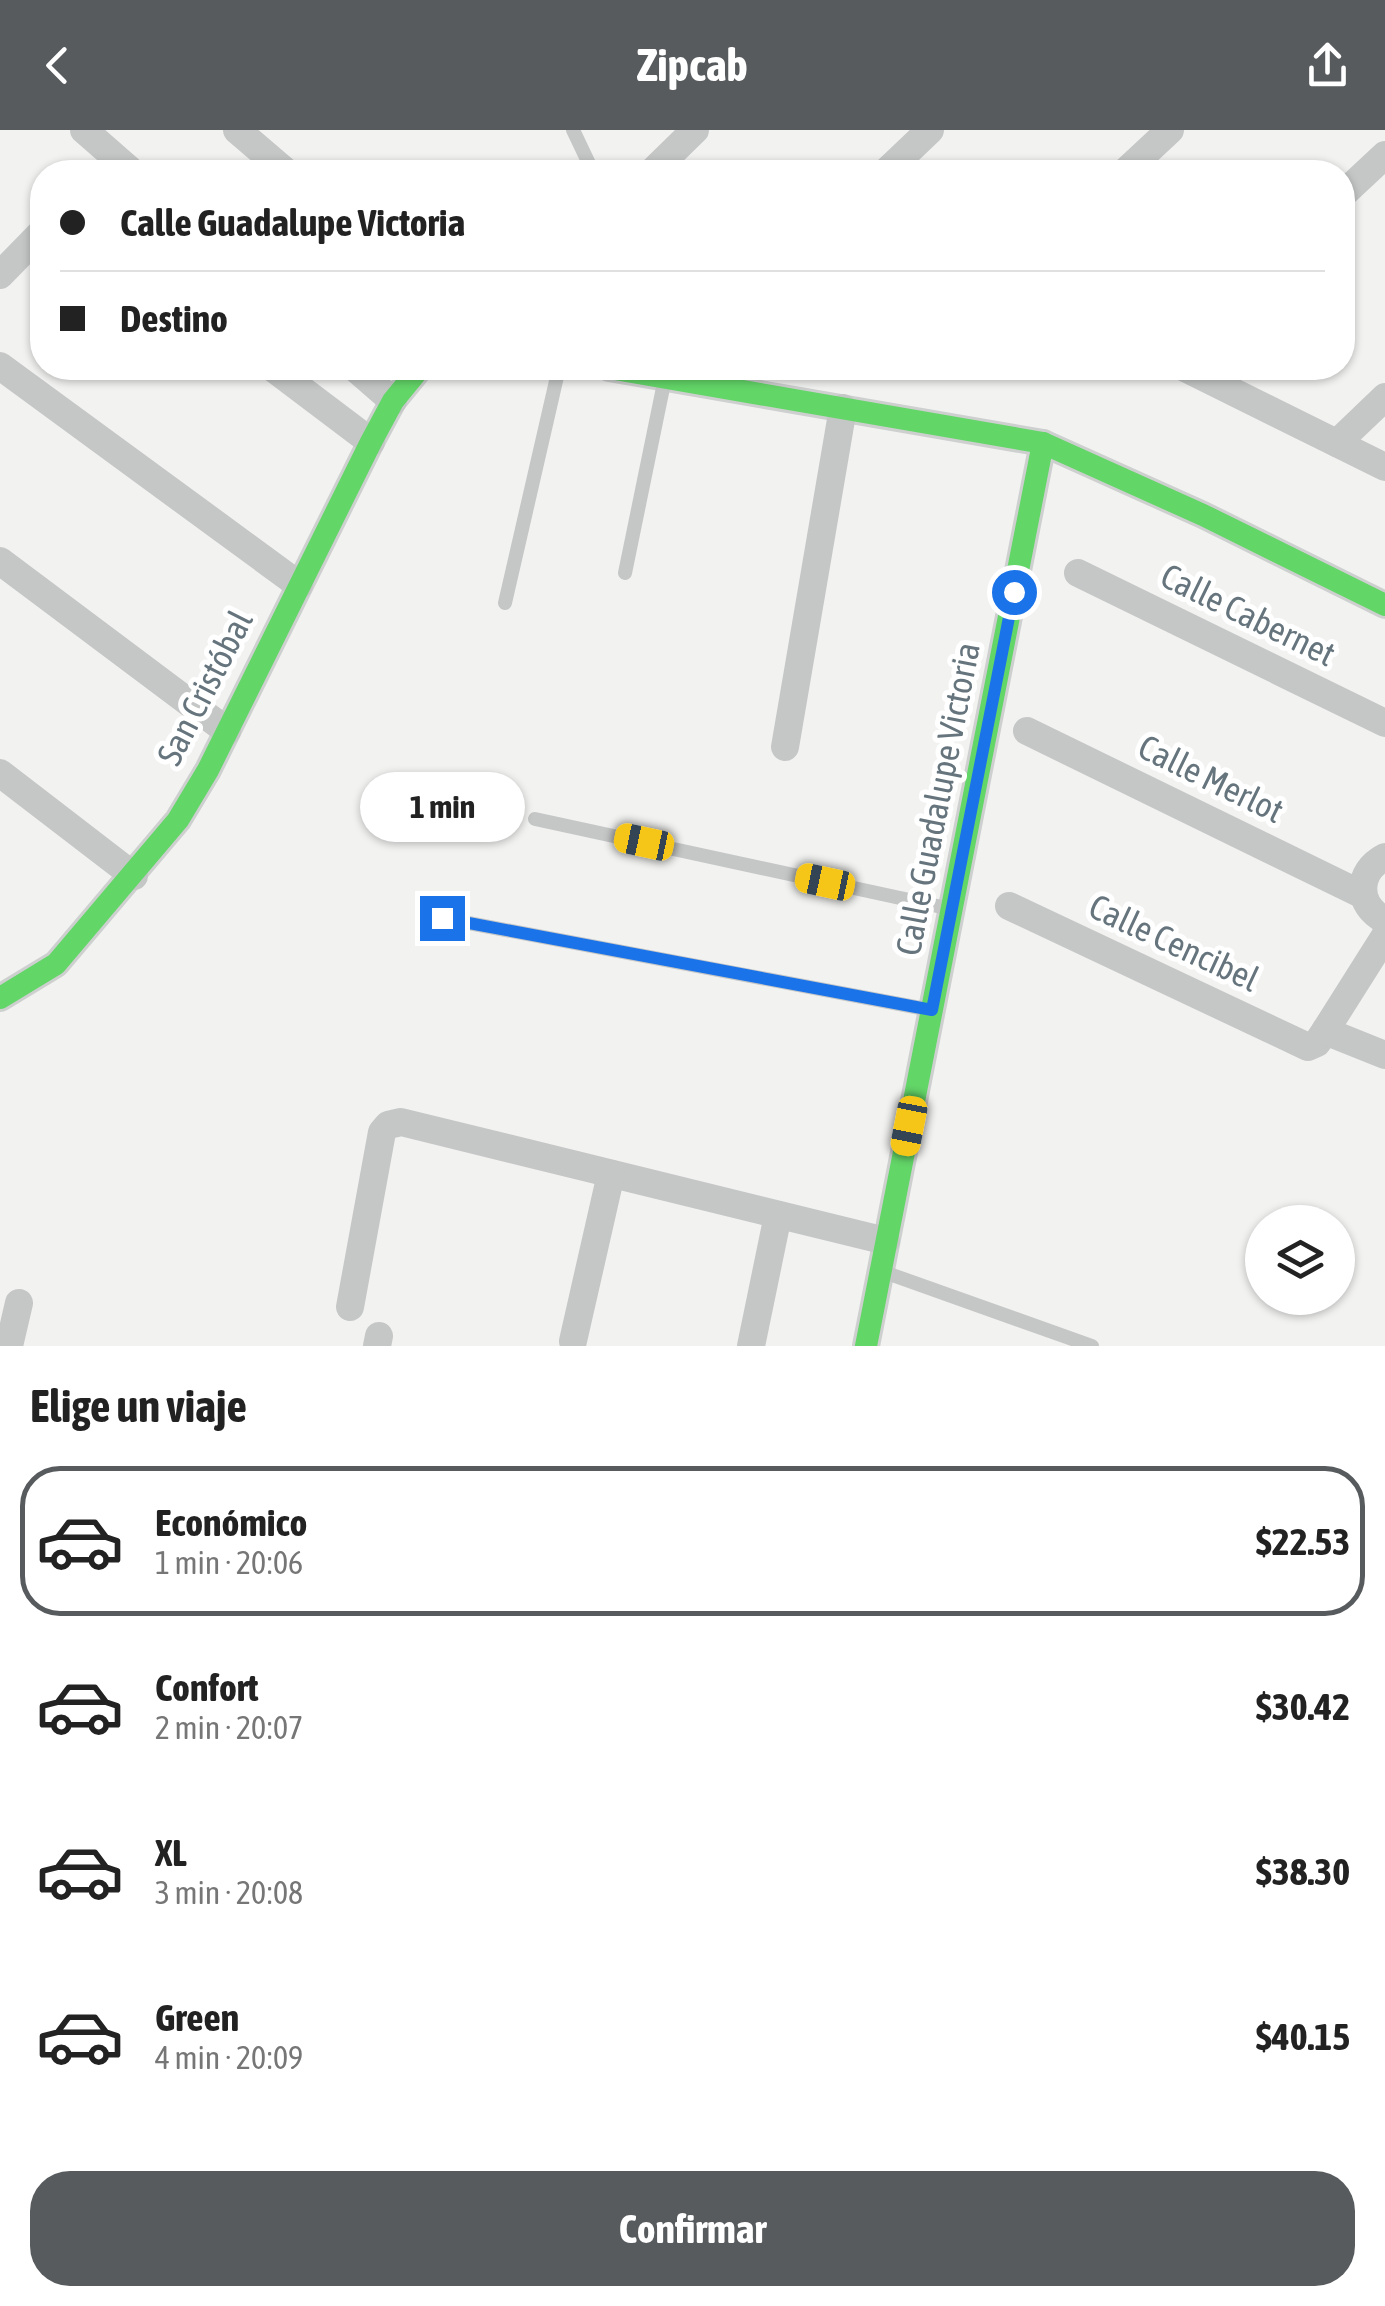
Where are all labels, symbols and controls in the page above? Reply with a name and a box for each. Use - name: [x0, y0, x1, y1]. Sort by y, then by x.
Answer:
- icon: back: [30, 38, 85, 93]
- icon: share: [1300, 38, 1355, 93]
- text: Zipcab: [637, 39, 748, 91]
- text: Calle Guadalupe Victoria: [120, 201, 465, 244]
- text: Destino: [120, 297, 228, 340]
- street label: Calle Cabernet: [1155, 555, 1342, 673]
- route start: [992, 570, 1037, 615]
- street label: San Cristóbal: [148, 604, 260, 771]
- street label: Calle Guadalupe Victoria: [887, 639, 987, 959]
- street label: Calle Merlot: [1133, 726, 1290, 830]
- callout: 1 min: [360, 773, 524, 843]
- text: 1 min: [410, 788, 475, 825]
- car: [612, 821, 676, 863]
- car: [793, 861, 857, 903]
- street label: Calle Cencibel: [1083, 885, 1265, 999]
- route end: [420, 896, 465, 941]
- car: [889, 1094, 929, 1158]
- map controls: [1245, 1205, 1355, 1315]
- button: layers: [1245, 1205, 1355, 1315]
- text: Elige un viaje: [30, 1380, 247, 1432]
- icon: car: [35, 1496, 125, 1586]
- text: Económico: [155, 1501, 307, 1544]
- text: $22.53: [1256, 1520, 1350, 1563]
- text: 1 min · 20:06: [155, 1544, 303, 1581]
- icon: car: [35, 1661, 125, 1751]
- text: Confort: [155, 1666, 259, 1709]
- text: $30.42: [1256, 1685, 1350, 1728]
- text: 2 min · 20:07: [155, 1709, 303, 1746]
- icon: car: [35, 1826, 125, 1916]
- text: XL: [155, 1831, 187, 1874]
- text: $38.30: [1256, 1850, 1350, 1893]
- text: 3 min · 20:08: [155, 1874, 303, 1911]
- icon: car: [35, 1991, 125, 2081]
- text: Green: [155, 1996, 239, 2039]
- text: $40.15: [1256, 2015, 1350, 2058]
- text: 4 min · 20:09: [155, 2039, 303, 2076]
- button: Confirmar: [30, 2171, 1355, 2286]

